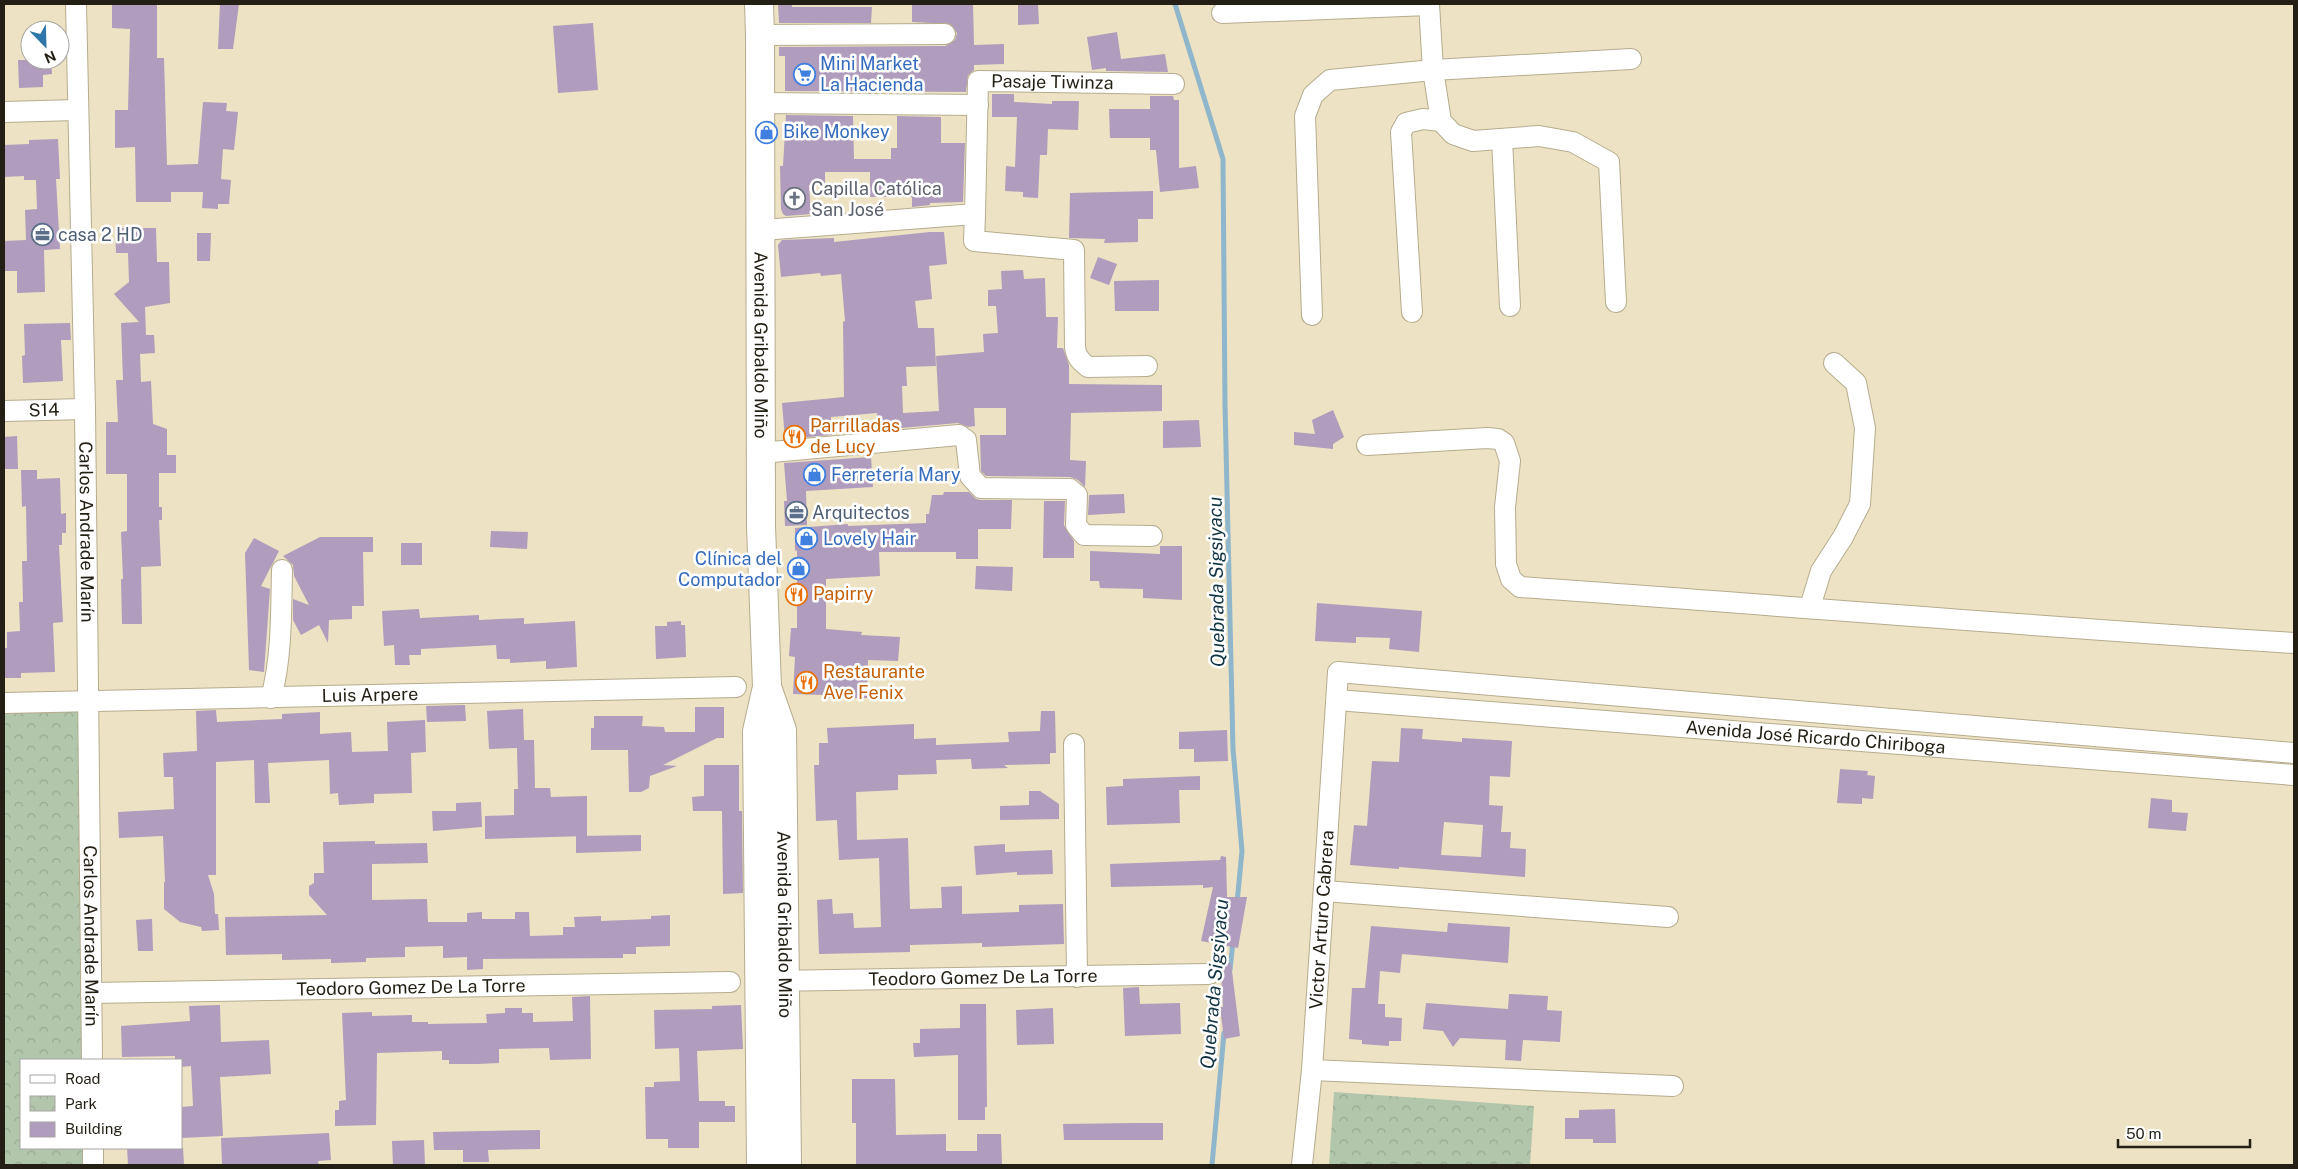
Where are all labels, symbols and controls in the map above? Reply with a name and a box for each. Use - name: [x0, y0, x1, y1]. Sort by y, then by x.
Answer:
- north arrow: [20, 20, 70, 70]
- text: N: [42, 47, 58, 66]
- place label: Mini Market La Hacienda: [820, 53, 924, 95]
- supermarket icon: Mini Market La Hacienda: [792, 62, 816, 86]
- street label: Pasaje Tiwinza: [991, 70, 1114, 93]
- shop icon: Bike Monkey: [755, 120, 779, 144]
- place label: Bike Monkey: [783, 121, 890, 142]
- place label: Capilla Católica San José: [811, 178, 942, 220]
- church icon: Capilla Católica San José: [783, 187, 807, 211]
- office icon: casa 2 HD: [30, 223, 54, 247]
- place label: casa 2 HD: [58, 224, 142, 245]
- street label: Avenida Gribaldo Miño: [750, 251, 772, 439]
- street label: S14: [28, 399, 60, 420]
- place label: Parrilladas de Lucy: [810, 415, 900, 457]
- restaurant icon: Parrilladas de Lucy: [782, 424, 806, 448]
- street label: Carlos Andrade Marín: [75, 441, 98, 623]
- shop icon: Ferretería Mary: [803, 463, 827, 487]
- place label: Ferretería Mary: [831, 464, 961, 485]
- water label: Quebrada Sigsiyacu: [1204, 497, 1228, 667]
- office icon: Arquitectos: [784, 501, 808, 525]
- place label: Arquitectos: [812, 502, 910, 523]
- shop icon: Lovely Hair: [795, 527, 819, 551]
- place label: Lovely Hair: [823, 528, 916, 549]
- place label: Clínica del Computador: [678, 548, 782, 590]
- shop icon: Clínica del Computador: [786, 557, 810, 581]
- restaurant icon: Papirry: [785, 582, 809, 606]
- place label: Papirry: [813, 583, 874, 604]
- place label: Restaurante Ave Fenix: [823, 661, 925, 703]
- restaurant icon: Restaurante Ave Fenix: [795, 670, 819, 694]
- street label: Luis Arpere: [321, 683, 419, 706]
- street label: Avenida José Ricardo Chiriboga: [1685, 716, 1946, 758]
- street label: Victor Arturo Cabrera: [1305, 830, 1338, 1010]
- street label: Avenida Gribaldo Miño: [773, 831, 796, 1018]
- street label: Carlos Andrade Marín: [80, 845, 103, 1027]
- water label: Quebrada Sigsiyacu: [1196, 898, 1232, 1070]
- street label: Teodoro Gomez De La Torre: [868, 965, 1098, 989]
- street label: Teodoro Gomez De La Torre: [296, 975, 526, 999]
- legend: [20, 1059, 182, 1149]
- text: Road: [65, 1070, 101, 1087]
- text: Park: [65, 1095, 97, 1112]
- scale bar: [2118, 1116, 2250, 1148]
- text: Building: [65, 1120, 123, 1137]
- text: 50 m: [2126, 1125, 2161, 1142]

